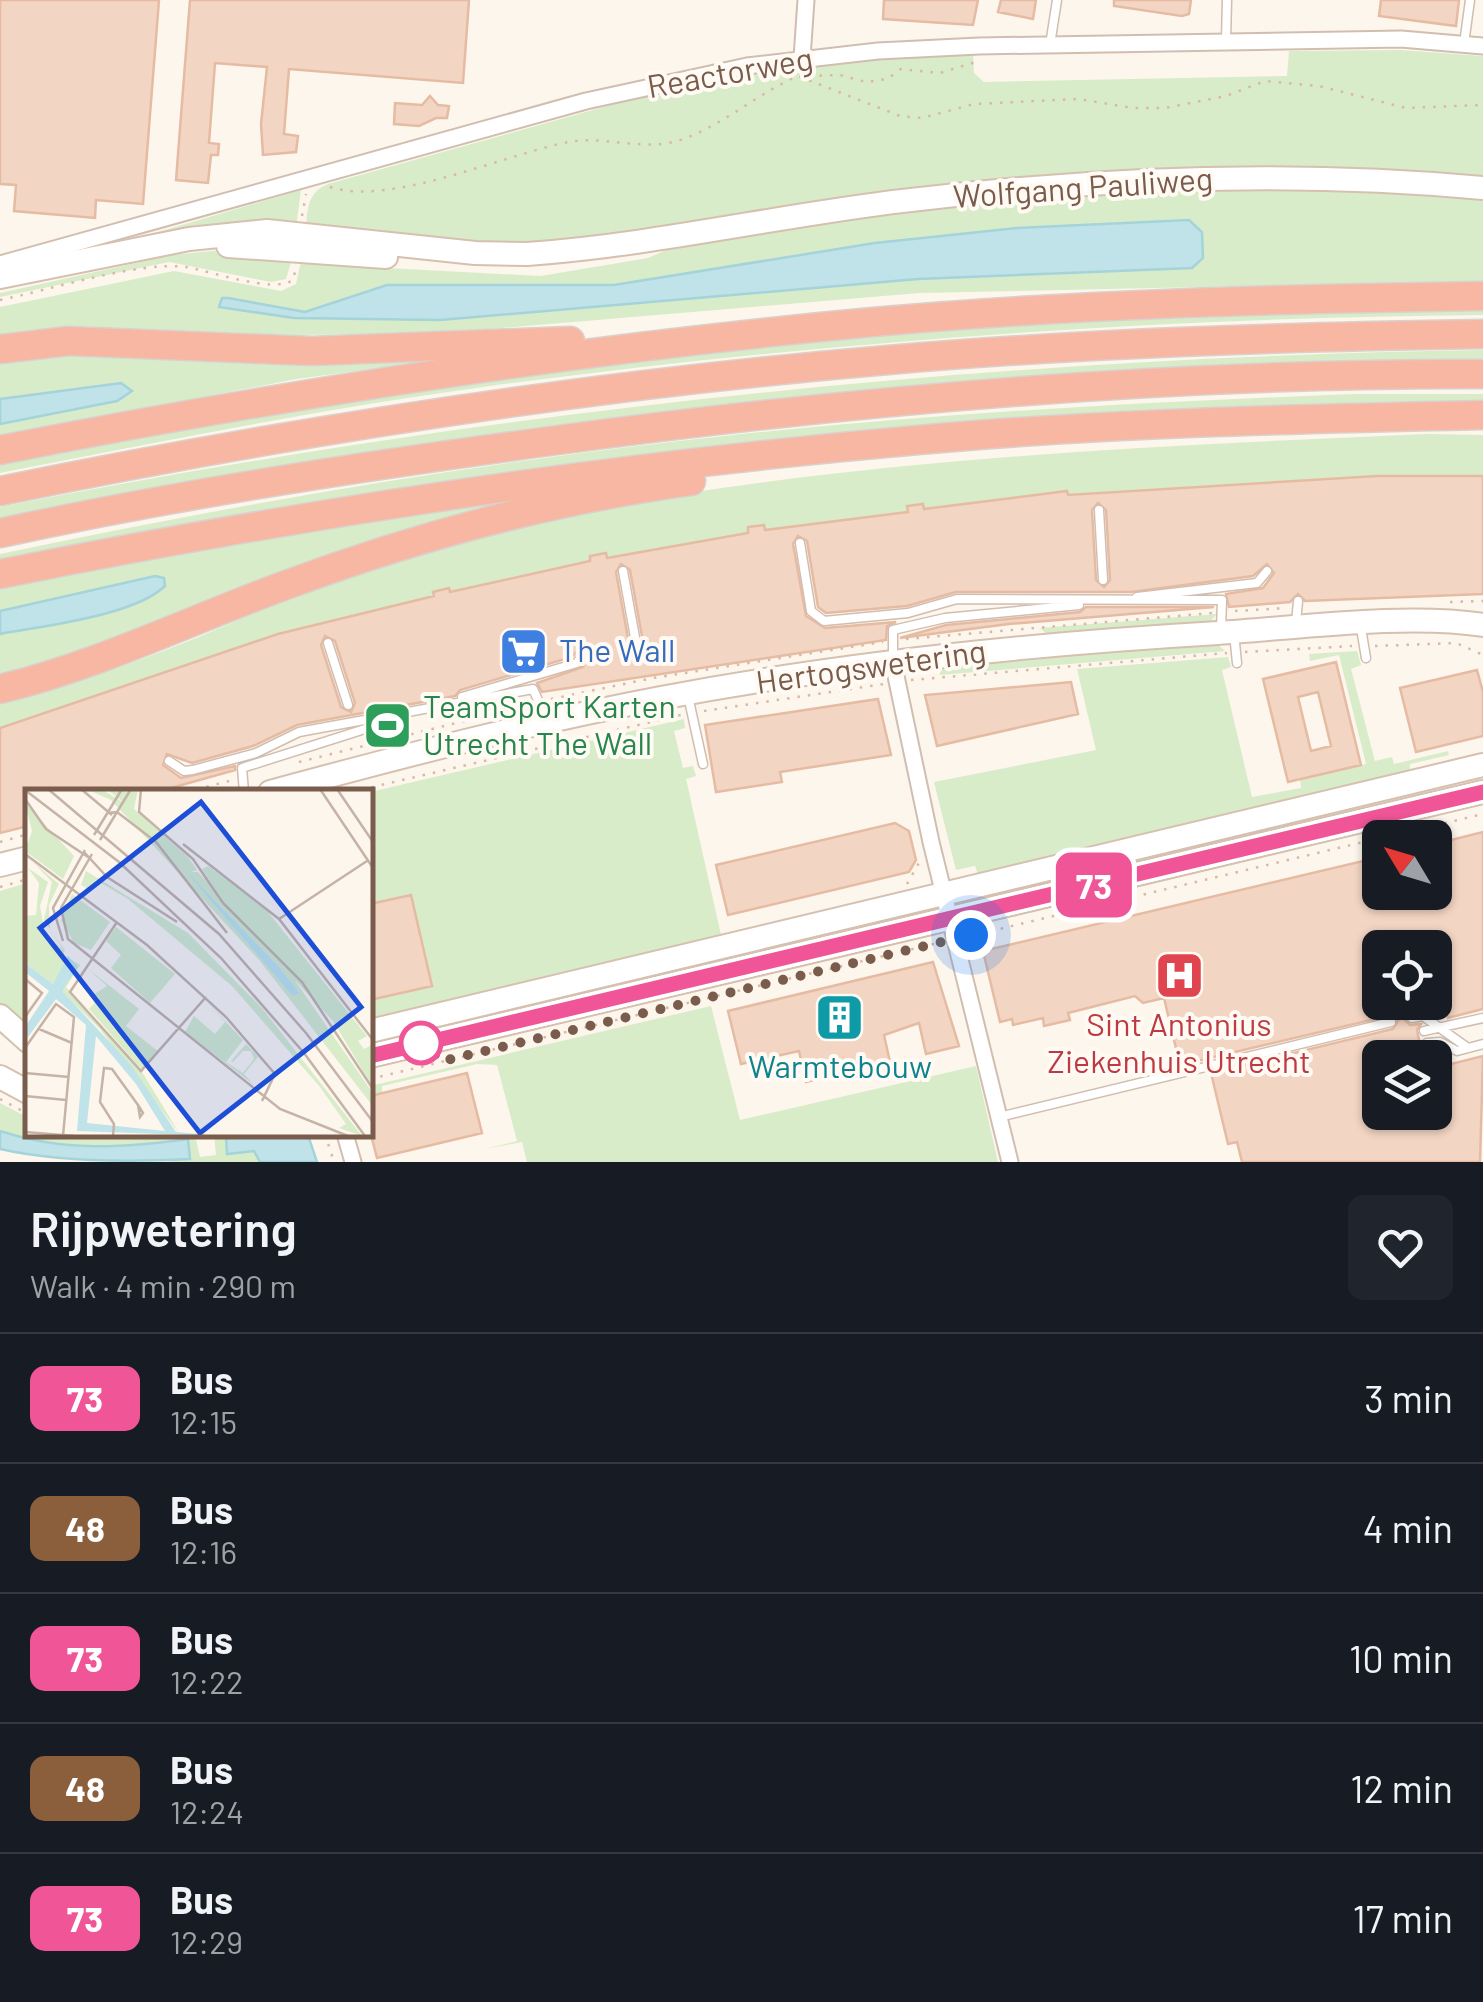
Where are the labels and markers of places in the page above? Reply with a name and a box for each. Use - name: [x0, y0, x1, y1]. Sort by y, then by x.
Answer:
- supermarket icon: The Wall: [498, 625, 550, 677]
- place label: The Wall: [559, 630, 675, 668]
- place label: TeamSport Karten Utrecht The Wall: [423, 686, 676, 761]
- sports icon: TeamSport Karten Utrecht The Wall: [362, 699, 414, 751]
- hospital icon: Sint Antonius Ziekenhuis Utrecht: [1153, 949, 1205, 1001]
- building icon: Warmtebouw: [814, 991, 866, 1043]
- place label: Sint Antonius Ziekenhuis Utrecht: [1047, 1004, 1311, 1079]
- unlabelled marker: [400, 1022, 442, 1064]
- place label: Warmtebouw: [748, 1046, 932, 1084]

